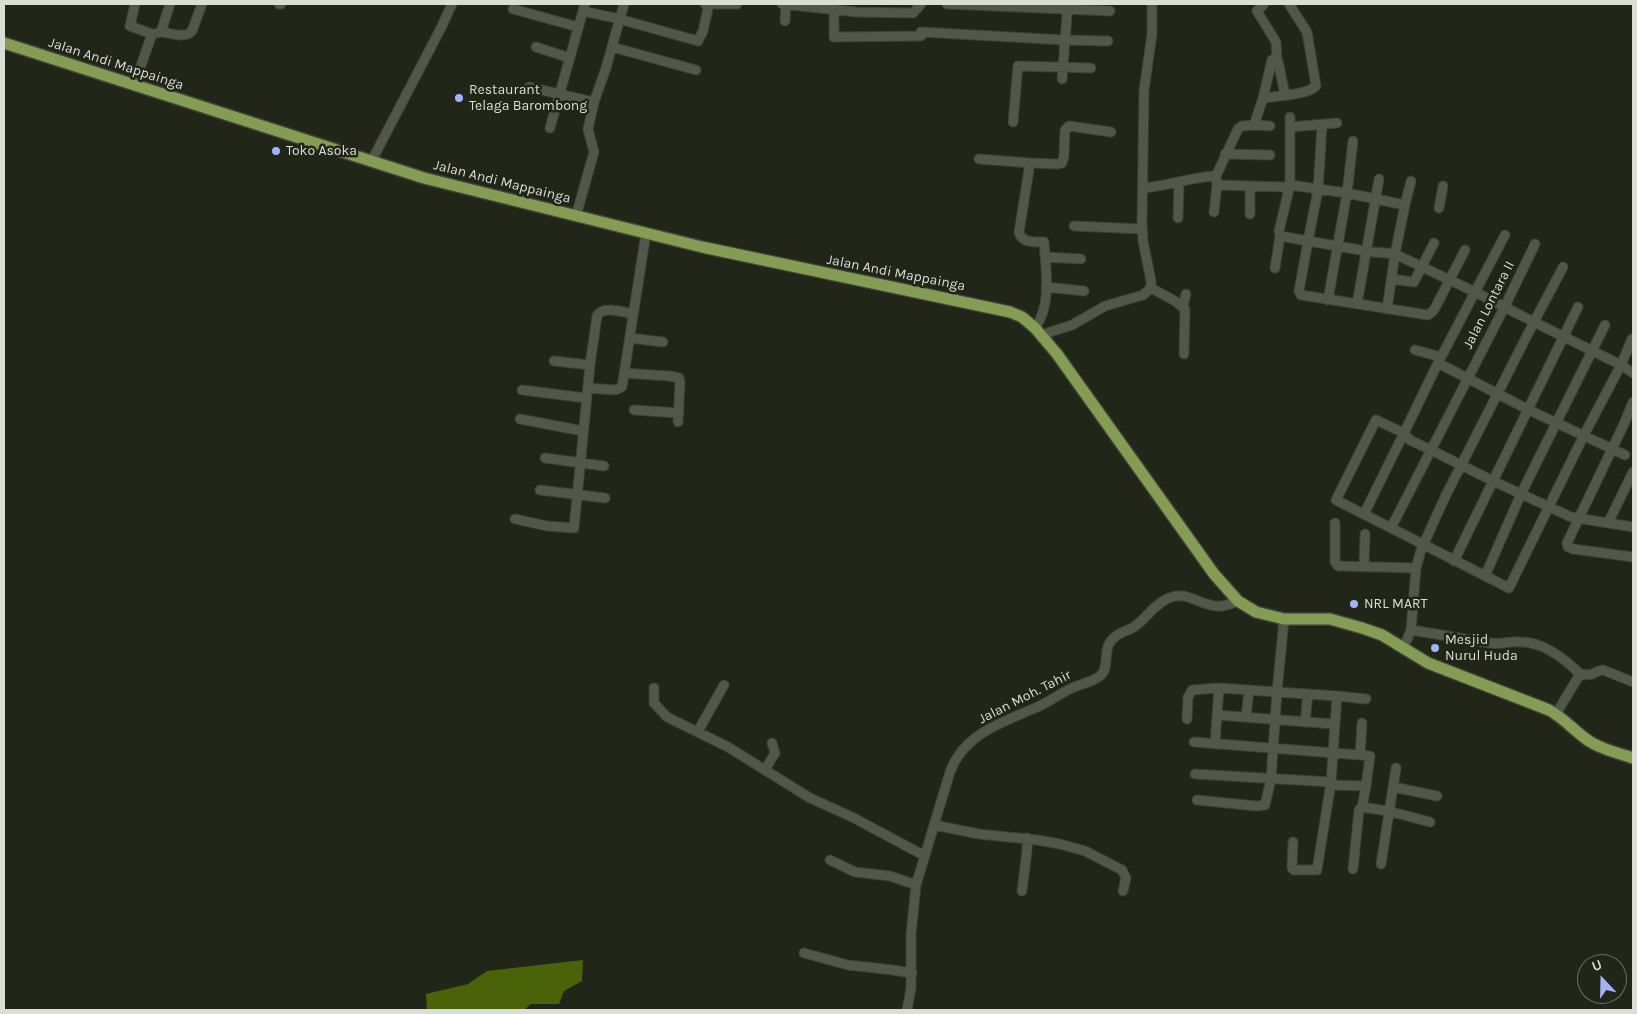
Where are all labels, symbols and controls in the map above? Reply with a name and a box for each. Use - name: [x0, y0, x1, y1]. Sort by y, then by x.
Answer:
- street label: Jalan Andi Mappainga: [46, 34, 186, 94]
- place label: Restaurant Telaga Barombong: [469, 82, 587, 114]
- marker: Restaurant Telaga Barombong: [453, 92, 465, 104]
- place label: Toko Asoka: [286, 143, 357, 159]
- marker: Toko Asoka: [270, 145, 282, 157]
- street label: Jalan Andi Mappainga: [432, 157, 572, 207]
- street label: Jalan Andi Mappainga: [825, 251, 967, 295]
- street label: Jalan Lontara II: [1460, 258, 1518, 352]
- place label: NRL MART: [1364, 596, 1428, 612]
- marker: NRL MART: [1348, 598, 1360, 610]
- place label: Mesjid Nurul Huda: [1445, 632, 1518, 664]
- marker: Mesjid Nurul Huda: [1429, 642, 1441, 654]
- street label: Jalan Moh. Tahir: [976, 666, 1074, 728]
- north arrow: [1577, 954, 1627, 1004]
- text: U: [1589, 956, 1604, 975]

